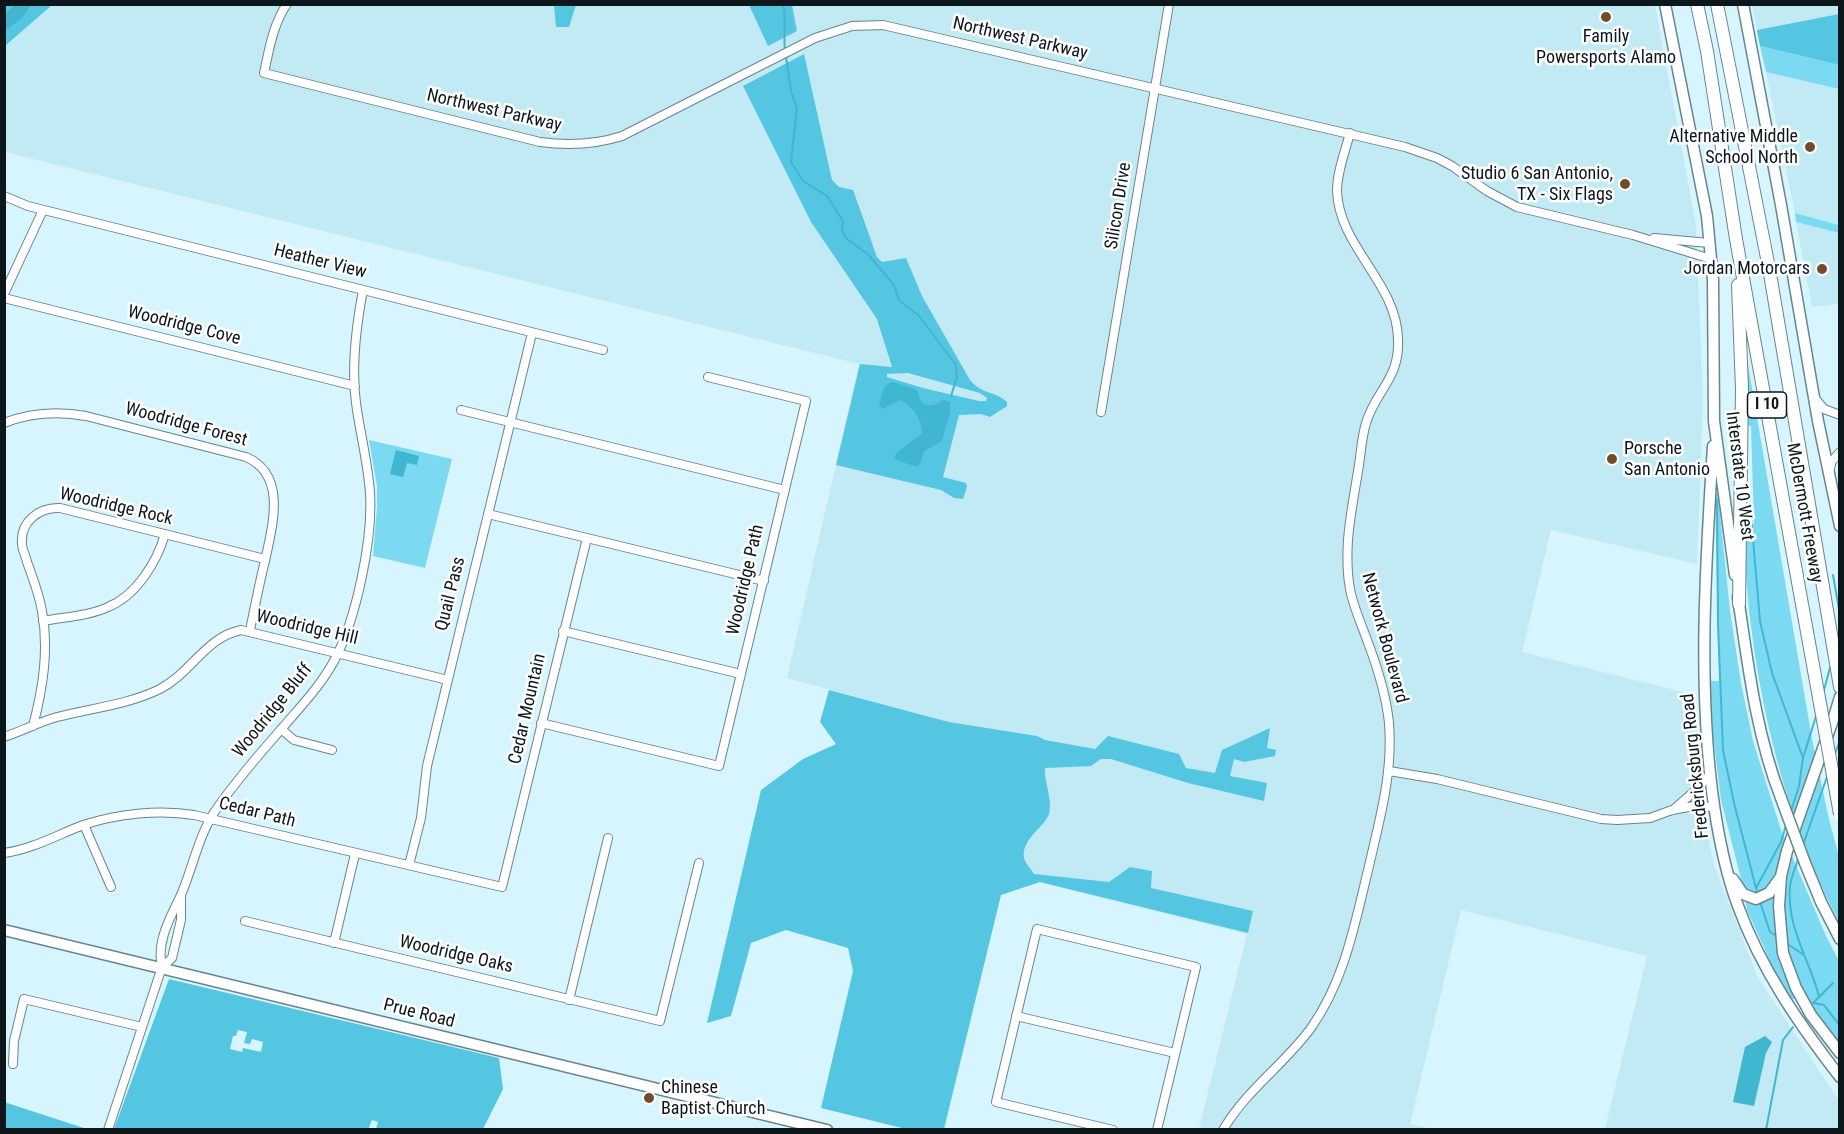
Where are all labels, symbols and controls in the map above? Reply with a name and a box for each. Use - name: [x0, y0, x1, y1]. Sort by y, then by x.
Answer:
- marker: Family Powersports Alamo: [1599, 10, 1613, 24]
- street label: Northwest Parkway: [950, 13, 1090, 65]
- place label: Family Powersports Alamo: [1536, 26, 1676, 68]
- street label: Northwest Parkway: [424, 85, 564, 137]
- place label: Alternative Middle School North: [1669, 126, 1798, 168]
- marker: Alternative Middle School North: [1803, 140, 1817, 154]
- street label: Silicon Drive: [1101, 161, 1137, 251]
- place label: Studio 6 San Antonio, TX - Six Flags: [1461, 163, 1613, 206]
- marker: Studio 6 San Antonio, TX - Six Flags: [1618, 177, 1632, 191]
- street label: Heather View: [271, 240, 369, 284]
- place label: Jordan Motorcars: [1684, 258, 1810, 280]
- marker: Jordan Motorcars: [1815, 262, 1829, 276]
- street label: Woodridge Cove: [125, 302, 243, 350]
- road number: I 10: [1748, 392, 1786, 418]
- street label: Woodridge Forest: [123, 398, 249, 452]
- street label: Interstate 10 West: [1720, 410, 1758, 542]
- place label: Porsche San Antonio: [1624, 438, 1710, 480]
- street label: McDermott Freeway: [1781, 441, 1827, 585]
- marker: Porsche San Antonio: [1605, 452, 1619, 466]
- street label: Woodridge Rock: [57, 483, 175, 531]
- street label: Woodridge Path: [723, 523, 769, 637]
- street label: Quail Pass: [431, 555, 471, 633]
- street label: Network Boulevard: [1356, 571, 1412, 705]
- street label: Woodridge Hill: [254, 606, 360, 650]
- street label: Cedar Mountain: [505, 652, 551, 766]
- street label: Woodridge Bluff: [229, 660, 317, 762]
- street label: Fredericksburg Road: [1678, 692, 1714, 840]
- street label: Cedar Path: [216, 793, 298, 833]
- street label: Woodridge Oaks: [397, 931, 515, 979]
- street label: Prue Road: [381, 995, 457, 1033]
- place label: Chinese Baptist Church: [661, 1077, 765, 1120]
- marker: Chinese Baptist Church: [642, 1091, 656, 1105]

